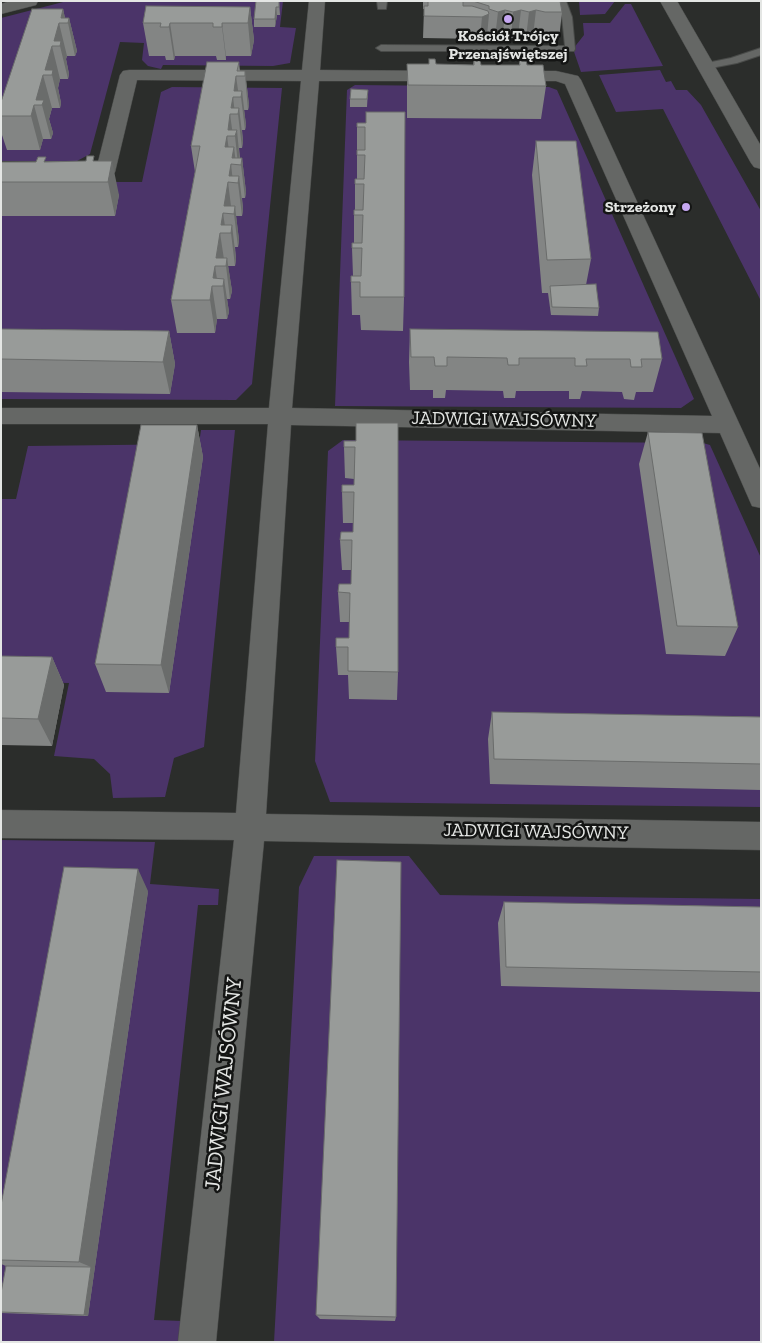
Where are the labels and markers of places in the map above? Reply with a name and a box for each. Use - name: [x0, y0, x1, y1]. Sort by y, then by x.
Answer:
- marker: Kościół Trójcy Przenajświętszej: [502, 13, 514, 25]
- place label: Kościół Trójcy Przenajświętszej: [449, 26, 567, 64]
- place label: Strzeżony: [605, 197, 676, 217]
- marker: Strzeżony: [680, 201, 692, 213]

